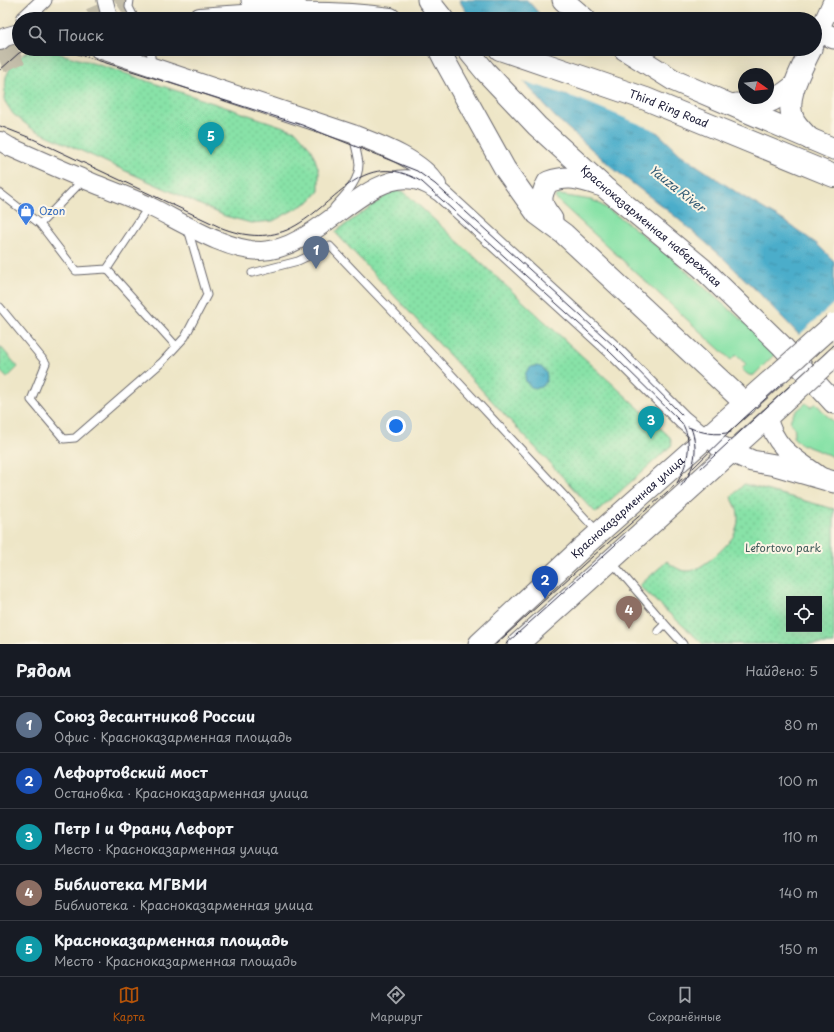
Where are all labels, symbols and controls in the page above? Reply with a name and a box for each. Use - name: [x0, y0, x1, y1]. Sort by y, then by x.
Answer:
- search box: [12, 12, 822, 56]
- icon: search: [26, 23, 48, 45]
- text: Поиск: [58, 23, 104, 46]
- north arrow: [738, 68, 774, 104]
- street label: Third Ring Road: [627, 85, 711, 132]
- pin: 5: [198, 122, 224, 155]
- street label: Красноказарменная набережная: [577, 161, 726, 291]
- water label: Yauza River: [646, 161, 711, 217]
- shop icon: Ozon: [16, 201, 36, 226]
- place label: Ozon: [39, 202, 65, 219]
- pin: 1: [303, 236, 329, 269]
- pin: 3: [638, 406, 664, 439]
- your location: [386, 416, 406, 436]
- street label: Красноказарменная улица: [567, 452, 688, 562]
- park label: Lefortovo park: [745, 539, 821, 556]
- pin: 2: [532, 566, 558, 599]
- pin: 4: [616, 596, 642, 629]
- map controls: [786, 596, 822, 632]
- button: locate: [786, 596, 822, 632]
- text: Рядом: [16, 657, 71, 683]
- text: Найдено: 5: [746, 661, 818, 680]
- text: Союз десантников России: [54, 704, 255, 727]
- text: 1: [26, 715, 32, 734]
- text: 80 m: [784, 715, 818, 734]
- text: Офис · Красноказарменная площадь: [54, 727, 292, 746]
- text: Лефортовский мост: [54, 760, 208, 783]
- text: 2: [24, 771, 34, 790]
- text: 100 m: [778, 771, 818, 790]
- text: Остановка · Красноказарменная улица: [54, 783, 308, 802]
- text: Петр I и Франц Лефорт: [54, 816, 233, 839]
- text: 3: [25, 827, 33, 846]
- text: 110 m: [783, 827, 818, 846]
- text: Место · Красноказарменная улица: [54, 839, 279, 858]
- text: Библиотека МГВМИ: [54, 872, 208, 895]
- text: 4: [25, 883, 33, 902]
- text: 140 m: [779, 883, 818, 902]
- text: Библиотека · Красноказарменная улица: [54, 895, 313, 914]
- text: Красноказарменная площадь: [54, 928, 289, 951]
- text: 5: [25, 939, 33, 958]
- text: 150 m: [779, 939, 818, 958]
- text: Место · Красноказарменная площадь: [54, 951, 297, 970]
- tab: Карта: [113, 984, 145, 1025]
- tab: Маршрут: [370, 984, 422, 1025]
- tab: Сохранённые: [648, 984, 721, 1025]

